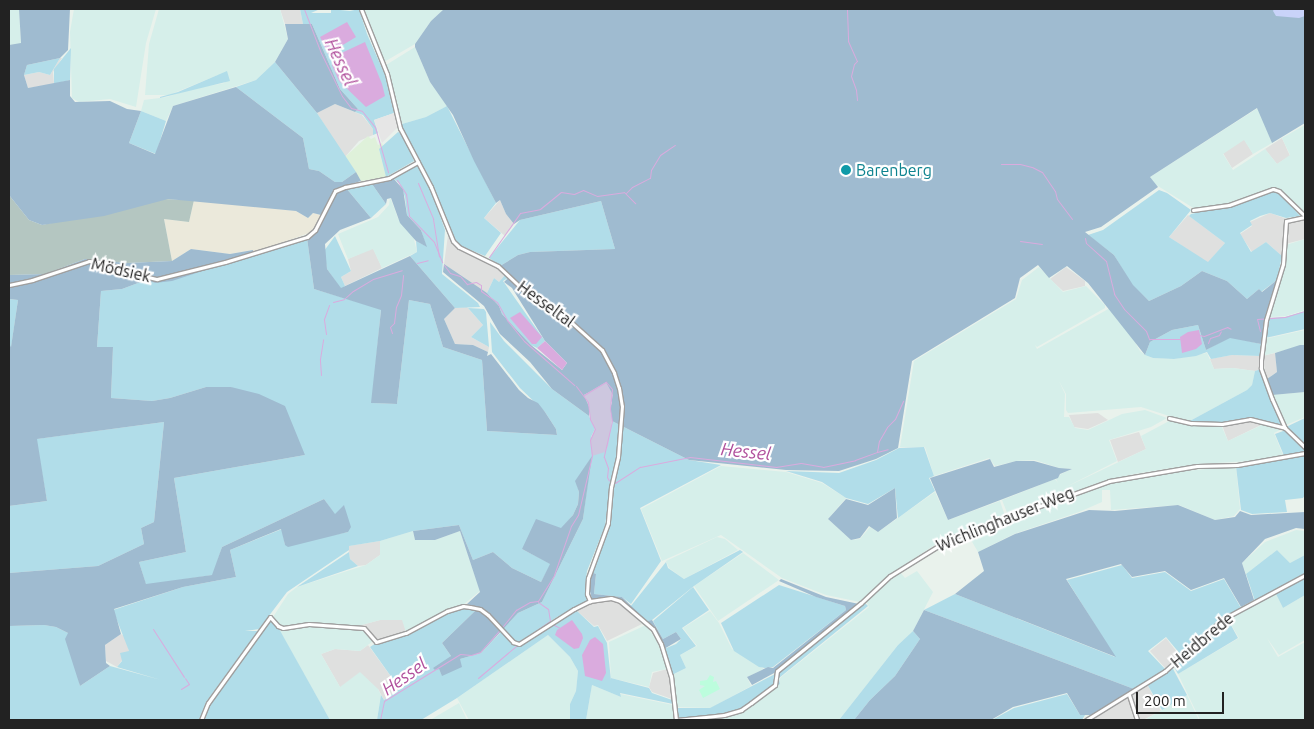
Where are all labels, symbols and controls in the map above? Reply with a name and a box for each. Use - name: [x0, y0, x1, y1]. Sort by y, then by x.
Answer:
- water label: Hessel: [321, 35, 361, 89]
- place label: Barenberg: [856, 160, 932, 180]
- marker: Barenberg: [840, 164, 852, 176]
- street label: Mödsiek: [89, 254, 153, 286]
- street label: Hesseltal: [514, 277, 578, 331]
- water label: Hessel: [720, 438, 772, 464]
- street label: Wichlinghauser Weg: [933, 483, 1077, 555]
- street label: Heidbrede: [1167, 608, 1237, 672]
- water label: Hessel: [377, 653, 431, 699]
- scale bar: [1139, 682, 1226, 714]
- text: 200 m: [1144, 692, 1186, 709]

